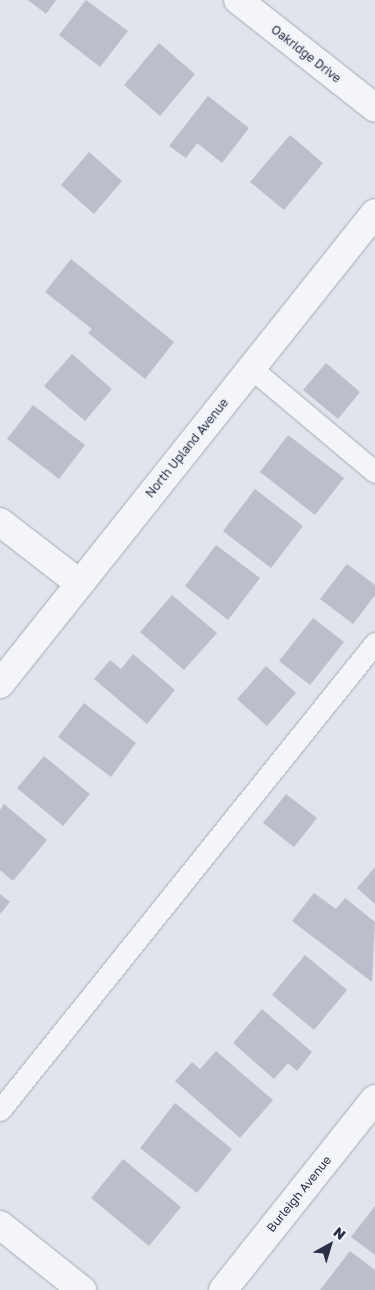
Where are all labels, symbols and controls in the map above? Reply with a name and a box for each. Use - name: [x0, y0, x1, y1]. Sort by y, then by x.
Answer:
- street label: Oakridge Drive: [268, 22, 344, 86]
- street label: North Upland Avenue: [143, 396, 231, 500]
- street label: Burleigh Avenue: [264, 1153, 334, 1235]
- north arrow: [305, 1220, 355, 1270]
- text: N: [330, 1223, 349, 1243]

